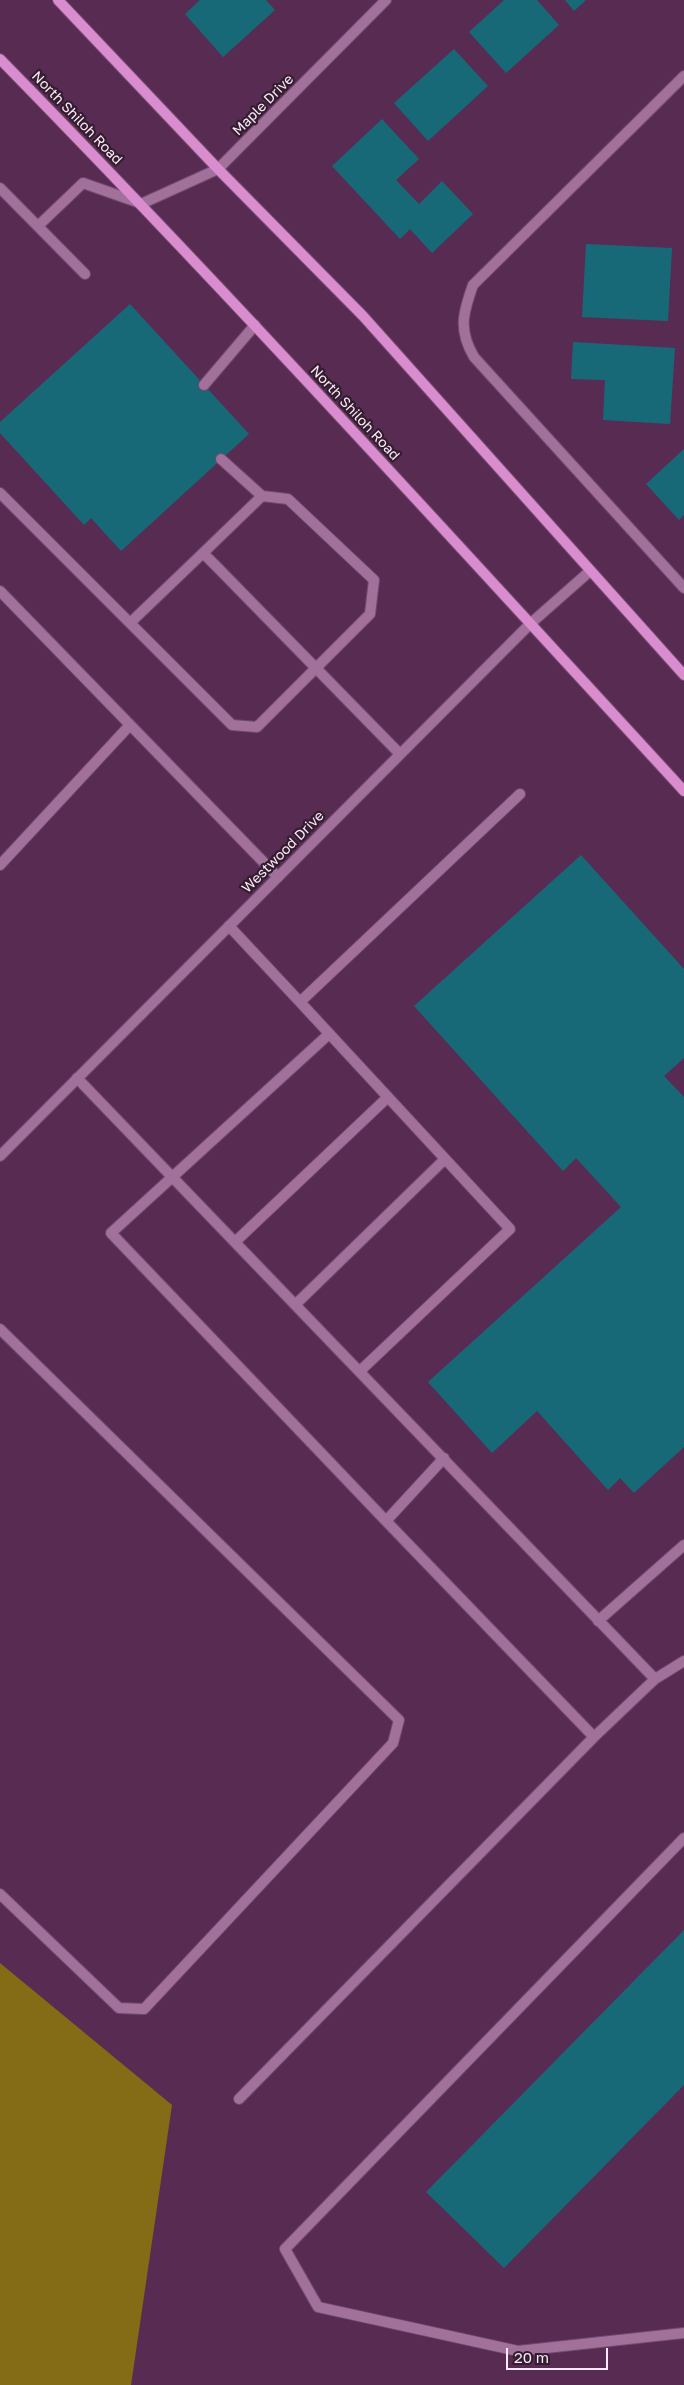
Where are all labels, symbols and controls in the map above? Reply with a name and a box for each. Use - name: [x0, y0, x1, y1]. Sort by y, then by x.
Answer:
- street label: North Shiloh Road: [28, 68, 126, 168]
- street label: Maple Drive: [229, 71, 297, 139]
- street label: North Shiloh Road: [307, 362, 403, 464]
- street label: Westwood Drive: [239, 808, 327, 896]
- scale bar: [509, 2338, 612, 2370]
- text: 20 m: [514, 2348, 549, 2366]

